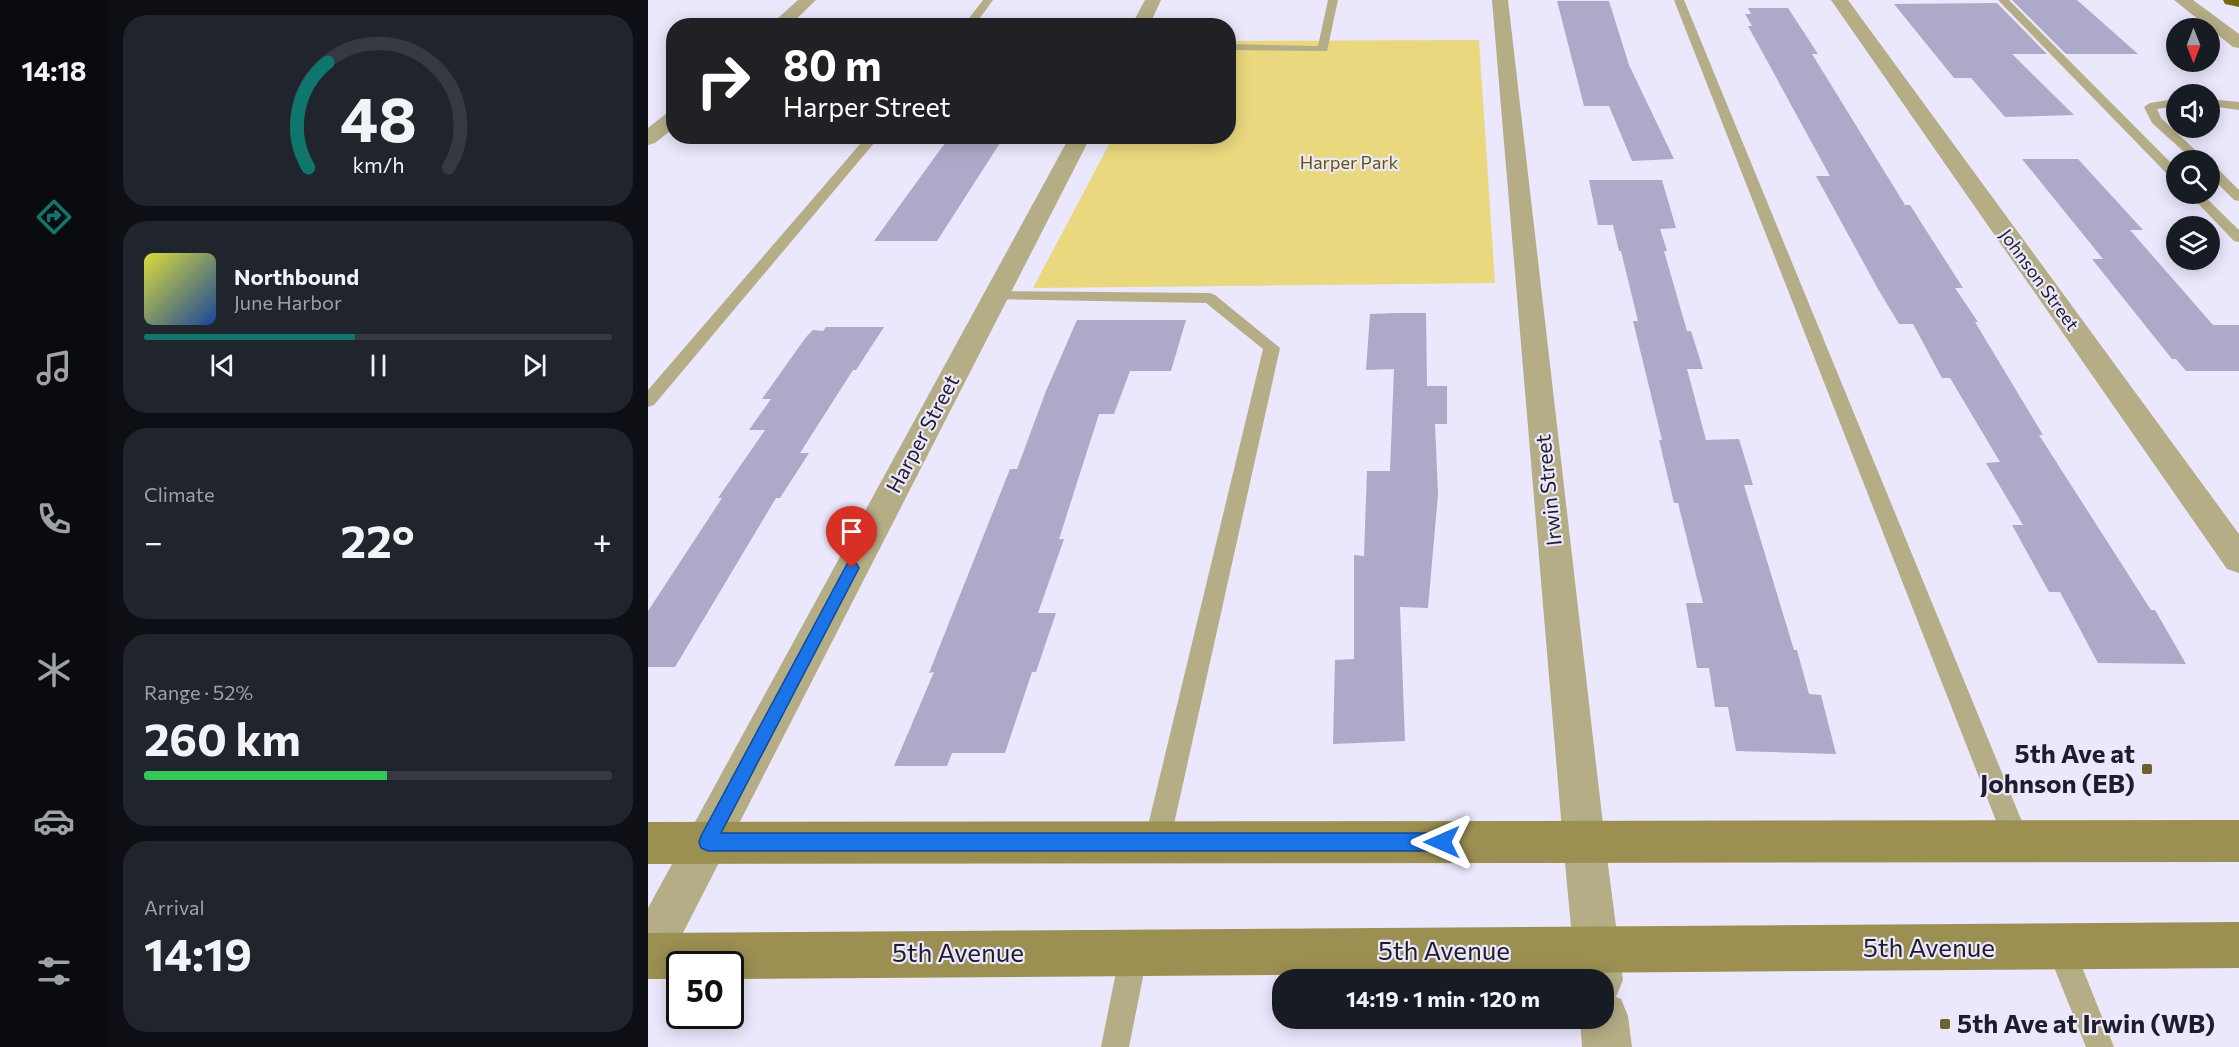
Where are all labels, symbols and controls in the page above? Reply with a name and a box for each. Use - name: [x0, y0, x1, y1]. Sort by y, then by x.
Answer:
- north arrow: [2166, 18, 2220, 72]
- map controls: [2166, 18, 2220, 270]
- text: 80 m: [783, 38, 882, 90]
- icon: right: [684, 42, 762, 120]
- text: 14:18: [22, 54, 86, 87]
- text: 48: [340, 79, 416, 155]
- button: sound: [2166, 84, 2220, 138]
- text: Harper Street: [783, 90, 951, 123]
- button: search: [2166, 150, 2220, 204]
- text: km/h: [352, 151, 404, 177]
- park label: Harper Park: [1300, 151, 1399, 173]
- icon: directions: [33, 196, 75, 238]
- button: layers: [2166, 216, 2220, 270]
- street label: Johnson Street: [1996, 224, 2084, 335]
- text: Northbound: [234, 263, 359, 290]
- text: June Harbor: [234, 290, 342, 314]
- icon: music: [33, 347, 75, 389]
- icon: previous: [206, 349, 239, 382]
- icon: pause: [362, 349, 395, 382]
- icon: next: [518, 349, 551, 382]
- street label: Harper Street: [880, 370, 963, 497]
- street label: Irwin Street: [1529, 433, 1566, 547]
- text: Climate: [144, 482, 214, 506]
- icon: phone: [33, 498, 75, 540]
- pin: [826, 506, 877, 568]
- text: 22°: [341, 512, 415, 567]
- icon: arrive: [835, 515, 868, 548]
- text: −: [144, 520, 163, 561]
- text: +: [593, 520, 612, 561]
- icon: climate: [33, 649, 75, 691]
- text: Range · 52%: [144, 680, 253, 704]
- text: 260 km: [144, 710, 301, 765]
- place label: 5th Ave at Johnson (EB): [1980, 737, 2135, 798]
- marker: 5th Ave at Johnson (EB): [2140, 762, 2154, 776]
- icon: car: [33, 800, 75, 842]
- position arrow: [1410, 810, 1474, 874]
- text: Arrival: [144, 895, 205, 919]
- text: 14:19: [144, 925, 252, 980]
- street label: 5th Avenue: [1863, 931, 1995, 962]
- street label: 5th Avenue: [1378, 934, 1510, 965]
- street label: 5th Avenue: [892, 936, 1024, 967]
- icon: filters: [33, 950, 75, 992]
- speed limit sign: 50: [666, 951, 744, 1029]
- text: 14:19 · 1 min · 120 m: [1346, 985, 1540, 1012]
- place label: 5th Ave at Irwin (WB): [1957, 1007, 2215, 1038]
- marker: 5th Ave at Irwin (WB): [1938, 1017, 1952, 1031]

